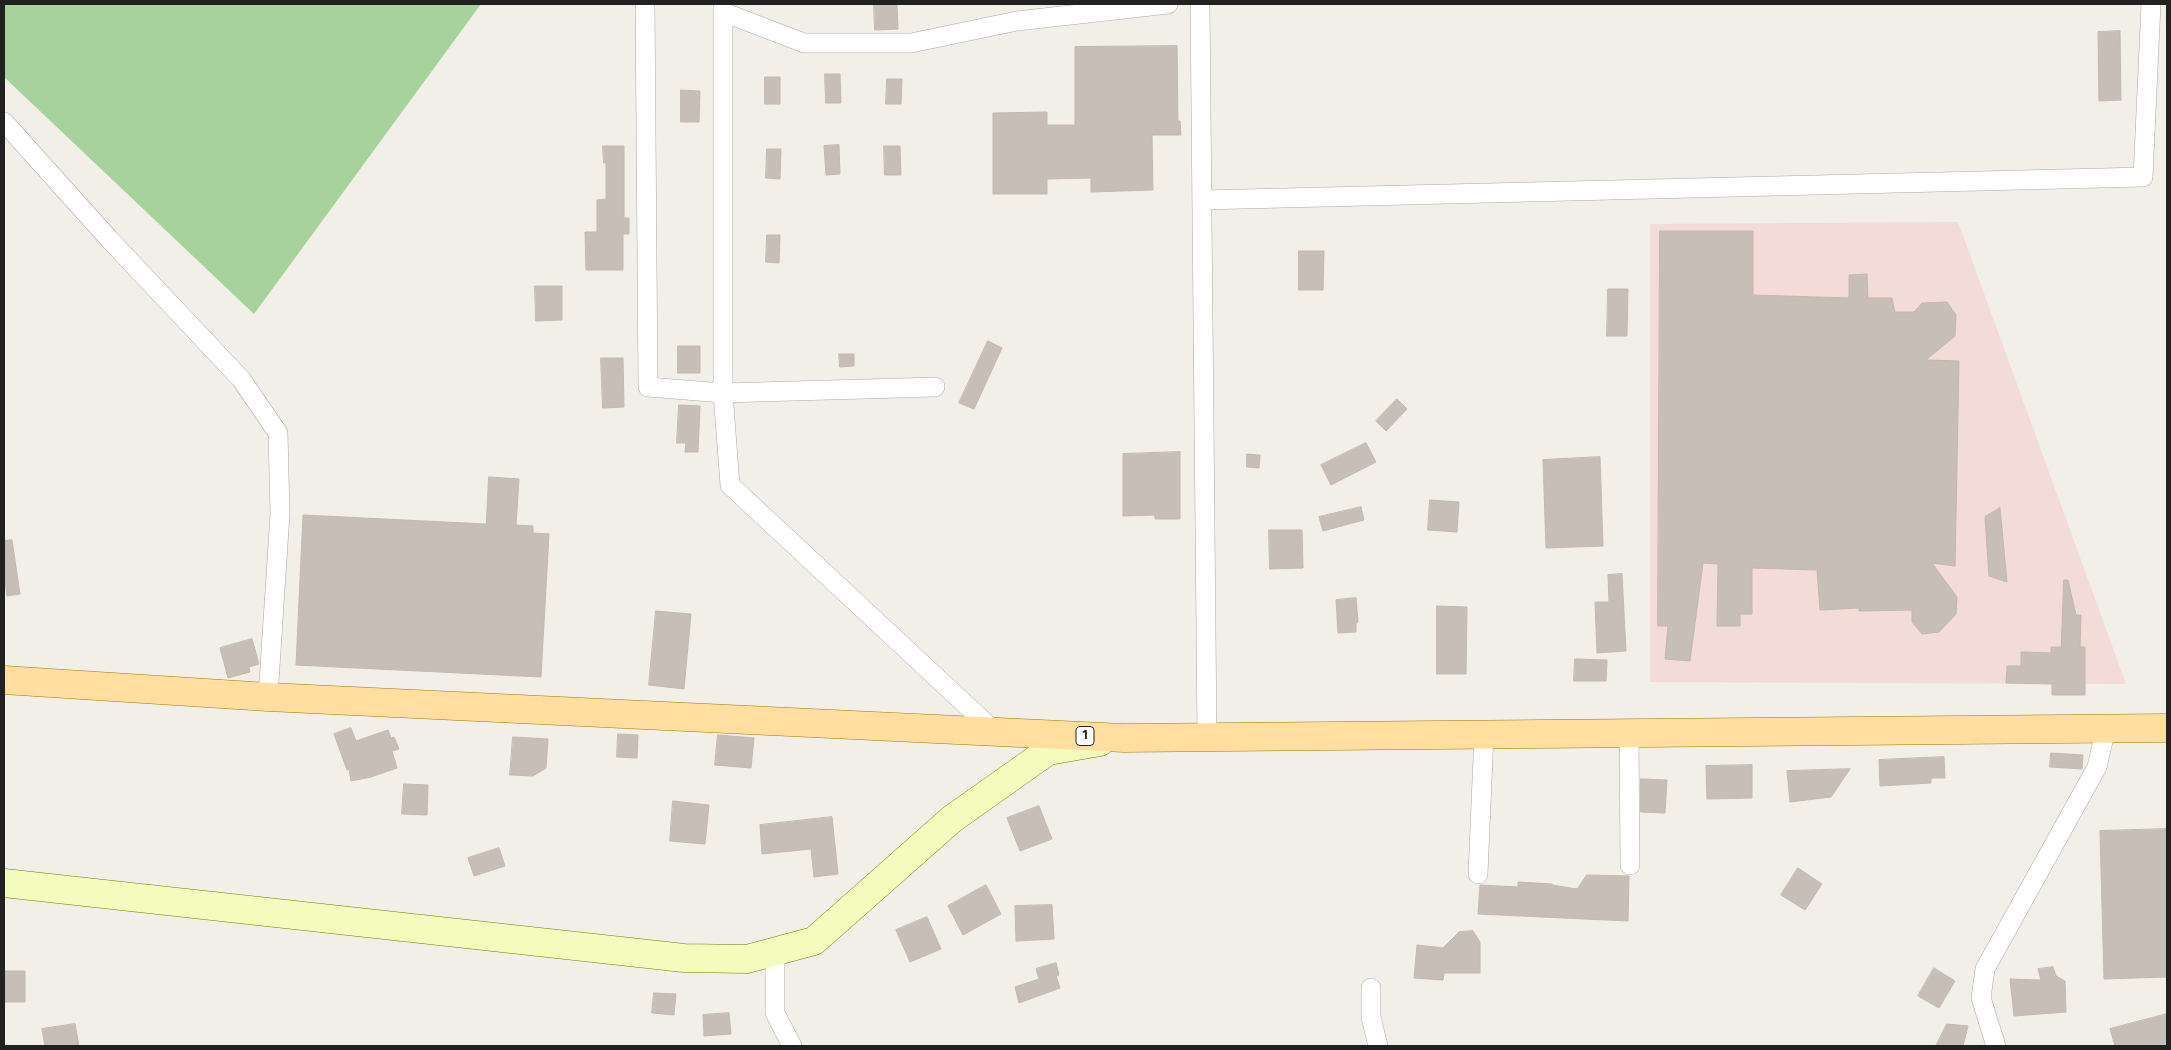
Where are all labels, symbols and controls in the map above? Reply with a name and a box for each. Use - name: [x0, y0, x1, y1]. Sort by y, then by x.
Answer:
- road number: 1: [1076, 726, 1094, 746]

